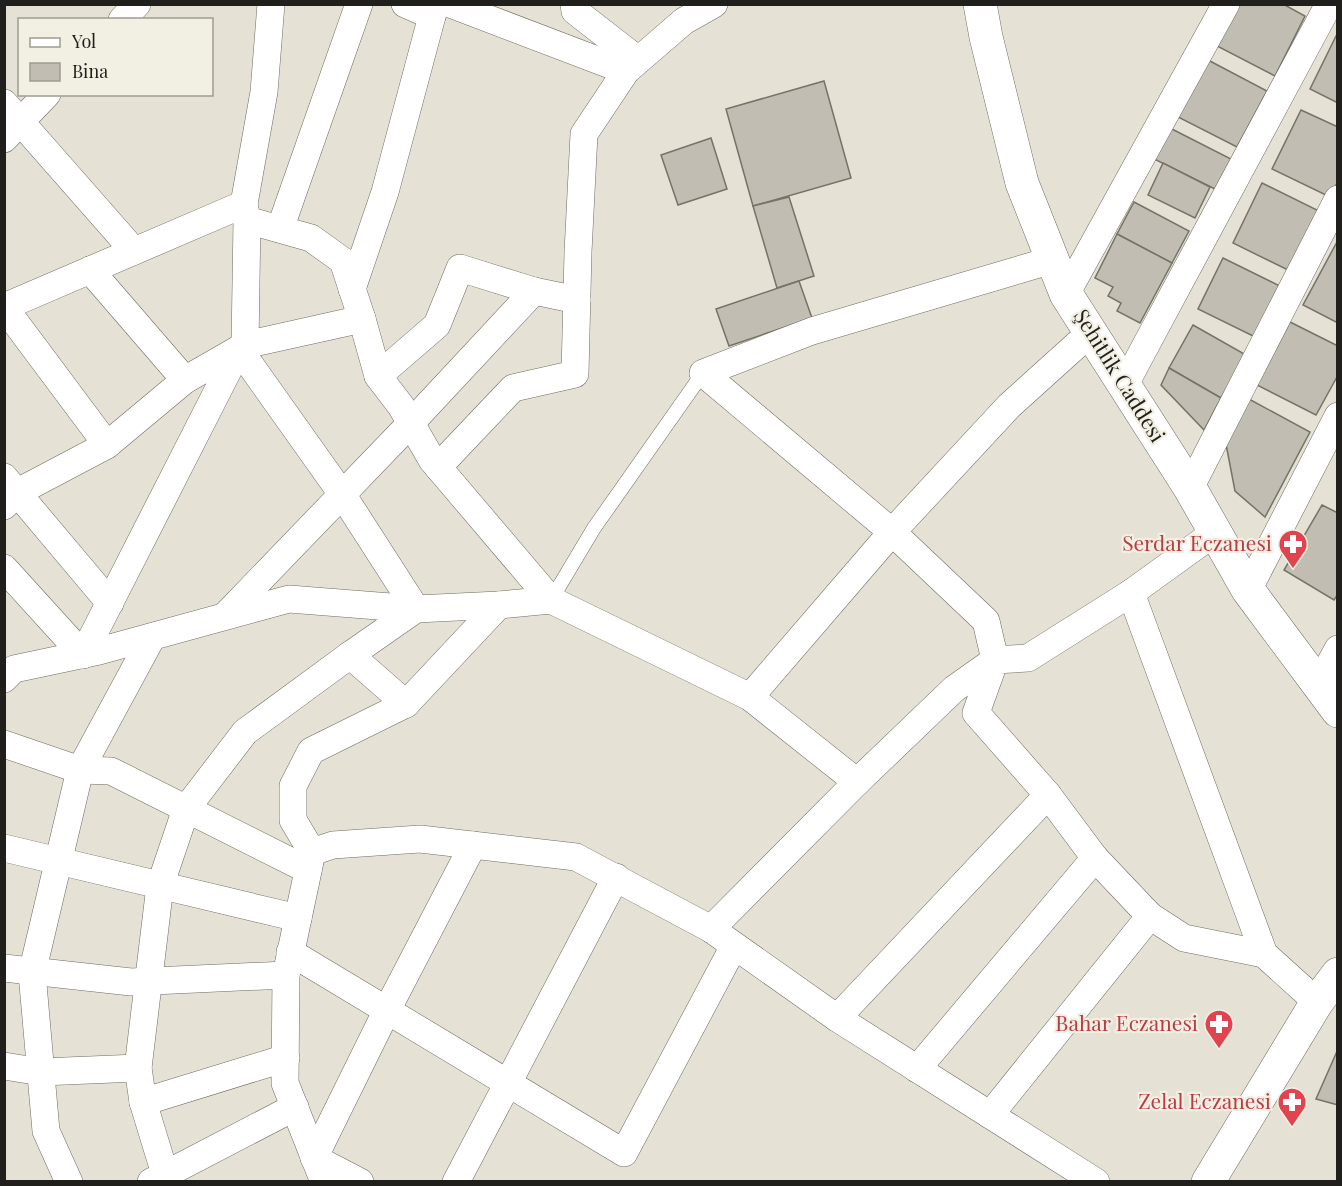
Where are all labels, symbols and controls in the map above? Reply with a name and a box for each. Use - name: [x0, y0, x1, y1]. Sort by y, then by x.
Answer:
- legend: [18, 18, 213, 96]
- text: Yol: [71, 29, 96, 53]
- text: Bina: [72, 59, 108, 83]
- street label: Şehitlik Caddesi: [1069, 303, 1173, 447]
- place label: Serdar Eczanesi: [1122, 528, 1272, 556]
- pharmacy icon: Serdar Eczanesi: [1277, 528, 1309, 570]
- place label: Bahar Eczanesi: [1055, 1008, 1198, 1036]
- pharmacy icon: Bahar Eczanesi: [1203, 1008, 1235, 1050]
- place label: Zelal Eczanesi: [1138, 1086, 1271, 1114]
- pharmacy icon: Zelal Eczanesi: [1276, 1086, 1308, 1128]

